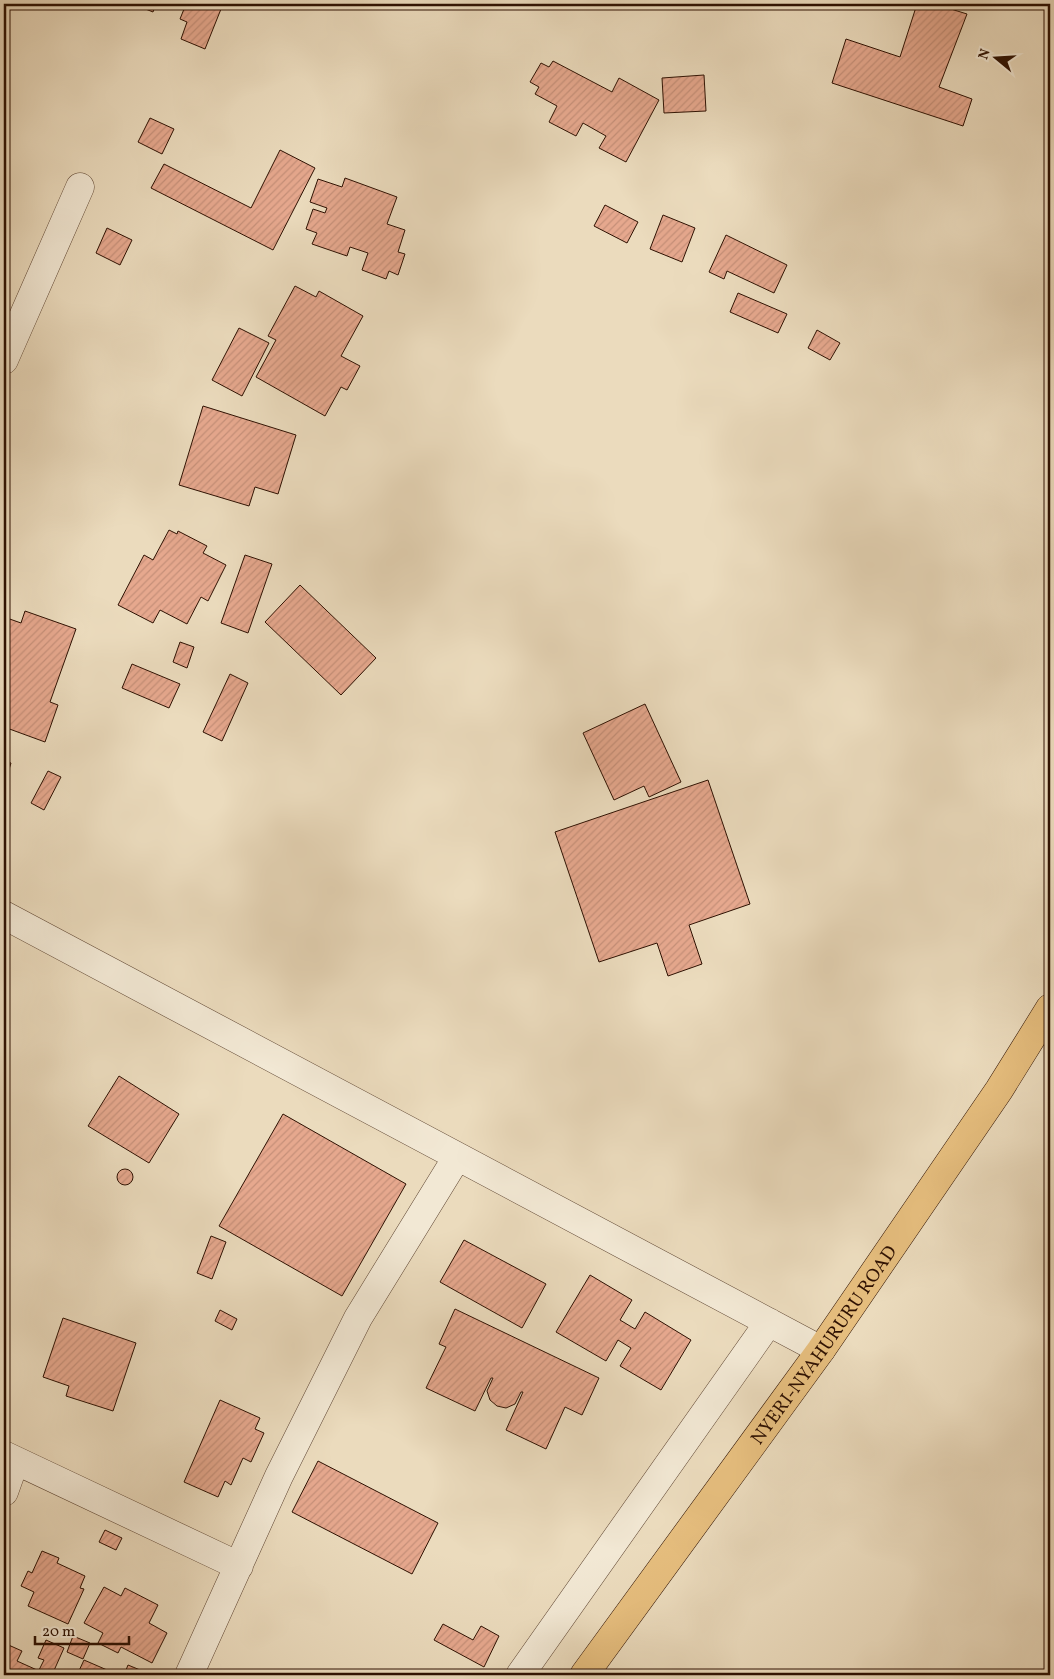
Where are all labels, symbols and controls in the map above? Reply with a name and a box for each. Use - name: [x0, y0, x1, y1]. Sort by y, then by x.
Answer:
- north arrow: [972, 32, 1022, 82]
- text: N: [974, 47, 996, 62]
- street label: NYERI-NYAHURURU ROAD: [745, 1240, 904, 1451]
- scale bar: [35, 1614, 129, 1646]
- text: 20 m: [42, 1622, 75, 1643]

